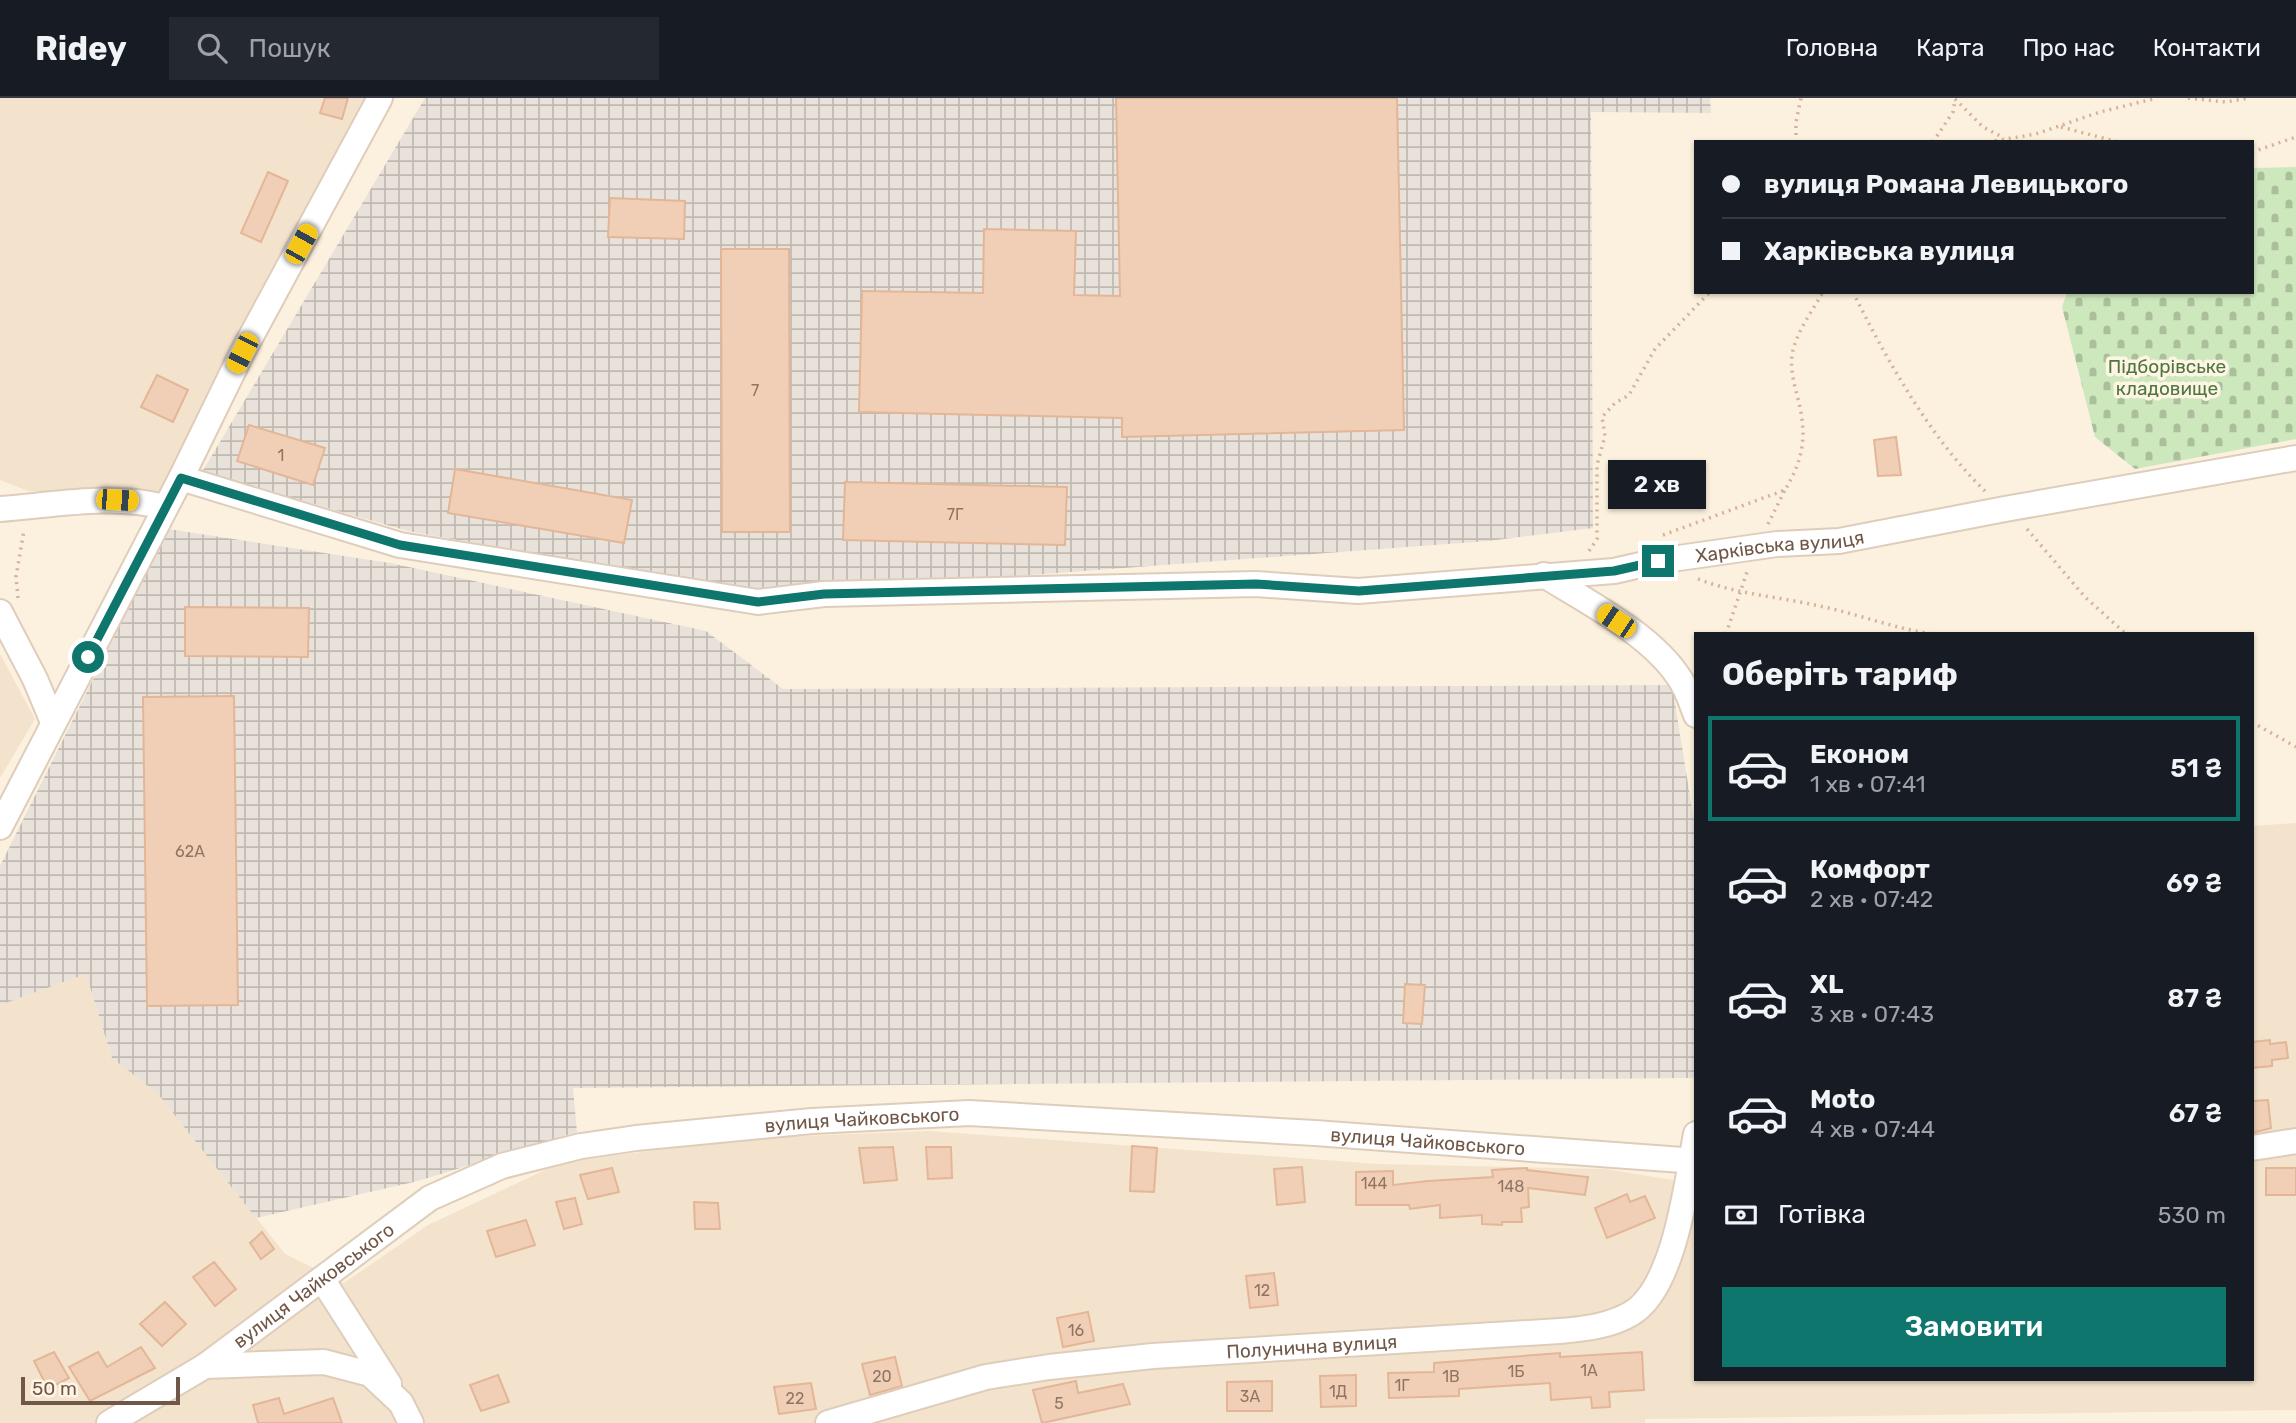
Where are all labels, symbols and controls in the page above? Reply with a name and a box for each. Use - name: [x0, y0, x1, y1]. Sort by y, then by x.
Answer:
- search box: [169, 17, 659, 80]
- text: Ridey: [35, 29, 127, 68]
- icon: search: [193, 29, 231, 67]
- text: Пошук: [249, 33, 331, 64]
- text: Головна: [1786, 34, 1878, 62]
- text: Карта: [1916, 34, 1984, 62]
- text: Про нас: [2022, 34, 2115, 62]
- text: Контакти: [2153, 34, 2261, 62]
- text: вулиця Романа Левицького: [1764, 169, 2128, 200]
- car: [282, 221, 321, 267]
- text: Харківська вулиця: [1764, 236, 2015, 267]
- car: [224, 330, 261, 376]
- park label: Підборівське кладовище: [2108, 355, 2226, 400]
- house number: 7: [751, 381, 759, 400]
- house number: 1: [278, 446, 284, 465]
- callout: 2 хв: [1609, 460, 1707, 508]
- text: 2 хв: [1634, 470, 1680, 498]
- car: [96, 488, 139, 512]
- house number: 7Г: [947, 505, 964, 524]
- street label: Харківська вулиця: [1694, 525, 1866, 568]
- route end: [1642, 545, 1674, 577]
- car: [1593, 601, 1640, 641]
- route start: [72, 641, 104, 673]
- text: Оберіть тариф: [1722, 655, 1958, 693]
- icon: car: [1726, 737, 1789, 800]
- text: Економ: [1810, 739, 1909, 770]
- text: 51 ₴: [2170, 753, 2222, 784]
- text: 1 хв · 07:41: [1810, 770, 1926, 798]
- house number: 62А: [175, 842, 205, 861]
- icon: car: [1726, 852, 1789, 915]
- text: Комфорт: [1810, 854, 1930, 885]
- text: 69 ₴: [2166, 868, 2222, 899]
- text: 2 хв · 07:42: [1810, 885, 1933, 913]
- icon: car: [1726, 967, 1789, 1030]
- text: XL: [1810, 969, 1843, 1000]
- text: 87 ₴: [2167, 983, 2222, 1014]
- text: 3 хв · 07:43: [1810, 1000, 1934, 1028]
- icon: car: [1726, 1082, 1789, 1145]
- text: Moto: [1810, 1084, 1875, 1115]
- text: 67 ₴: [2169, 1098, 2222, 1129]
- street label: вулиця Чайковського: [763, 1103, 960, 1138]
- text: 4 хв · 07:44: [1810, 1115, 1935, 1143]
- street label: вулиця Чайковського: [1330, 1123, 1526, 1160]
- house number: 144: [1361, 1174, 1387, 1193]
- house number: 148: [1498, 1177, 1524, 1196]
- icon: cash: [1722, 1196, 1760, 1234]
- text: Готівка: [1778, 1199, 1866, 1230]
- text: 530 m: [2158, 1201, 2226, 1229]
- street label: вулиця Чайковського: [229, 1218, 399, 1353]
- house number: 12: [1254, 1281, 1270, 1300]
- button: Замовити: [1722, 1287, 2226, 1367]
- house number: 16: [1068, 1321, 1085, 1340]
- street label: Полунична вулиця: [1226, 1330, 1398, 1363]
- house number: 1А: [1580, 1361, 1598, 1380]
- house number: 1Б: [1507, 1362, 1525, 1381]
- house number: 20: [872, 1367, 892, 1386]
- house number: 1В: [1442, 1367, 1460, 1386]
- scale bar: [21, 1374, 180, 1406]
- house number: 1Г: [1394, 1376, 1410, 1395]
- text: 50 m: [32, 1377, 77, 1400]
- house number: 1Д: [1329, 1382, 1347, 1401]
- house number: 3А: [1240, 1387, 1260, 1406]
- house number: 22: [786, 1389, 804, 1408]
- house number: 5: [1054, 1394, 1064, 1413]

